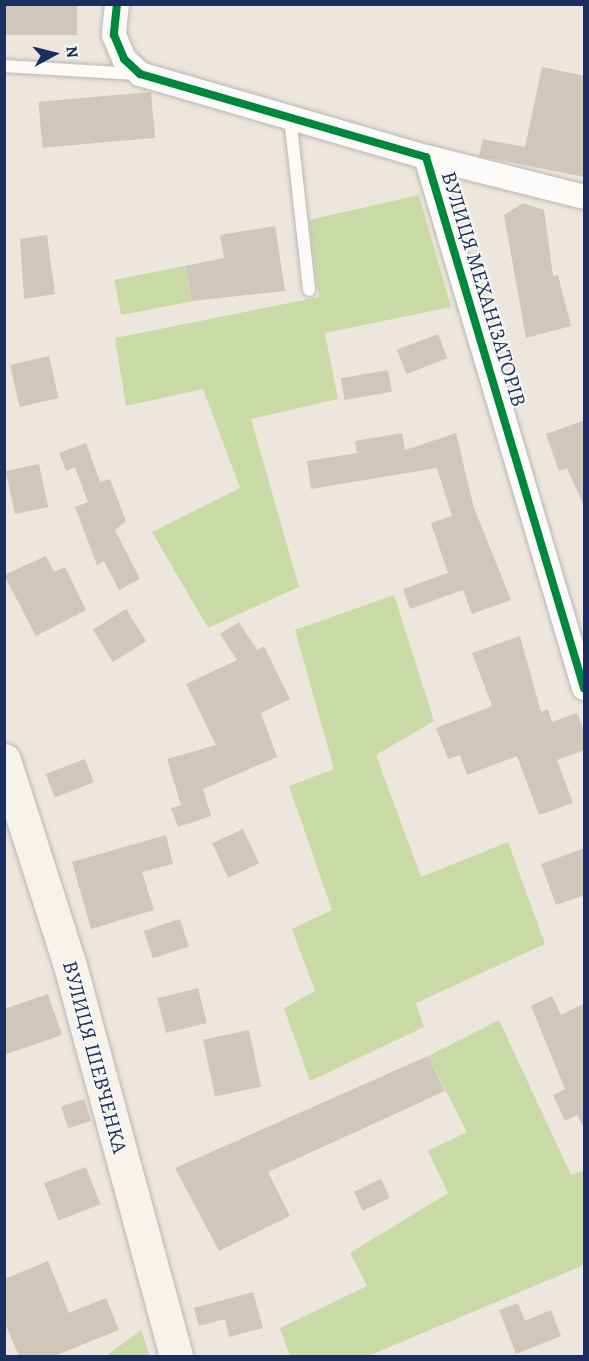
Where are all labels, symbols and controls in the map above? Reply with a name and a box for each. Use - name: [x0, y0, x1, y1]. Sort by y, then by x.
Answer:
- north arrow: [24, 24, 84, 84]
- text: N: [60, 45, 83, 59]
- street label: ВУЛИЦЯ МЕХАНІЗАТОРІВ: [436, 168, 532, 410]
- street label: ВУЛИЦЯ ШЕВЧЕНКА: [57, 958, 133, 1156]

